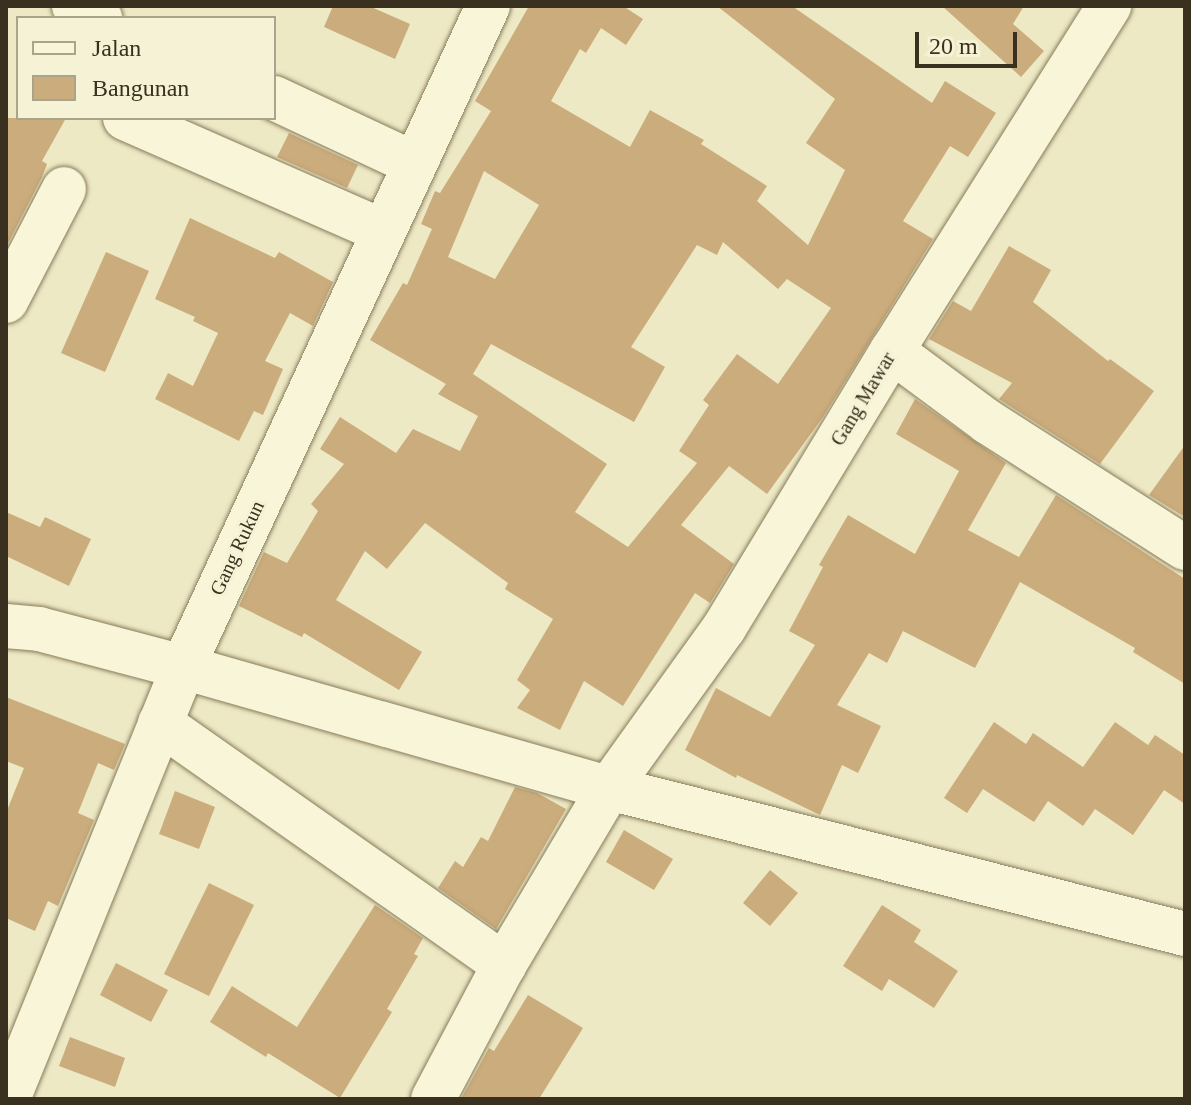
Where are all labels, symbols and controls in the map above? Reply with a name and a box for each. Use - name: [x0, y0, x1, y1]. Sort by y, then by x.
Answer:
- legend: [16, 16, 276, 120]
- scale bar: [919, 16, 1021, 66]
- text: 20 m: [929, 33, 978, 59]
- text: Jalan: [92, 35, 141, 61]
- text: Bangunan: [92, 75, 189, 101]
- street label: Gang Mawar: [826, 348, 900, 450]
- street label: Gang Rukun: [205, 497, 269, 599]

